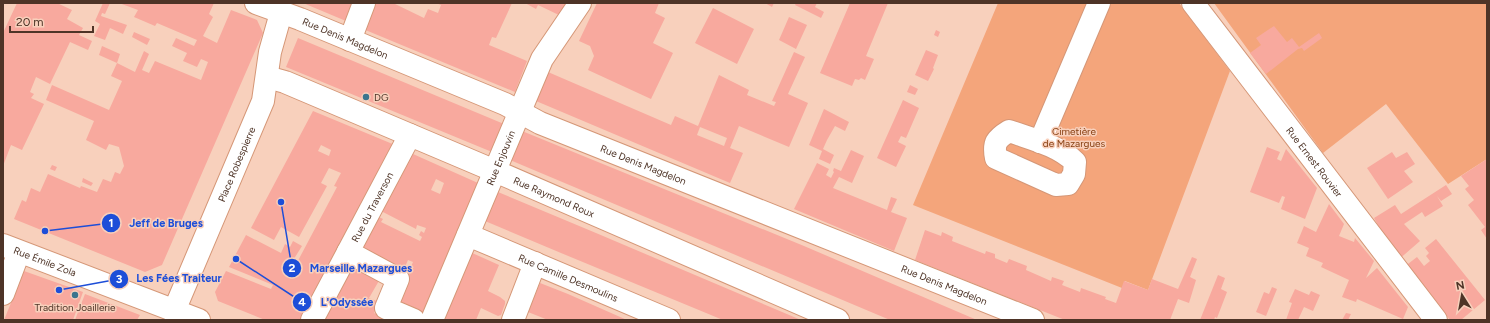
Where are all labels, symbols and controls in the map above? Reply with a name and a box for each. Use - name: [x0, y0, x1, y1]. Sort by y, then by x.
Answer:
- scale bar: [10, 8, 93, 34]
- street label: Rue Denis Magdelon: [301, 14, 391, 62]
- text: 20 m: [16, 15, 44, 29]
- place label: DG: [374, 91, 389, 104]
- marker: DG: [361, 92, 371, 102]
- street label: Place Robespierre: [215, 124, 258, 204]
- street label: Rue Ernest Rouvier: [1284, 124, 1346, 200]
- park label: Cimetière de Mazargues: [1043, 125, 1105, 150]
- street label: Rue Enjouvin: [483, 128, 518, 187]
- street label: Rue Denis Magdelon: [599, 141, 689, 188]
- street label: Rue du Traverson: [348, 169, 396, 244]
- street label: Rue Raymond Roux: [511, 173, 597, 220]
- callout: Jeff de Bruges: [101, 212, 211, 235]
- text: 1: [108, 216, 114, 230]
- text: Jeff de Bruges: [129, 217, 203, 230]
- street label: Rue Émile Zola: [12, 243, 78, 279]
- street label: Rue Camille Desmoulins: [517, 251, 621, 304]
- callout: Marseille Mazargues: [282, 256, 420, 279]
- text: 2: [289, 261, 296, 275]
- text: Marseille Mazargues: [310, 262, 412, 275]
- street label: Rue Denis Magdelon: [899, 262, 990, 308]
- callout: Les Fées Traiteur: [109, 267, 230, 290]
- text: 3: [116, 272, 123, 286]
- text: Les Fées Traiteur: [136, 272, 223, 285]
- north arrow: [1442, 275, 1482, 315]
- text: N: [1455, 278, 1466, 293]
- marker: Tradition Joaillerie: [70, 290, 80, 300]
- callout: L'Odyssée: [292, 291, 381, 314]
- text: 4: [298, 295, 306, 309]
- text: L'Odyssée: [321, 296, 373, 309]
- place label: Tradition Joaillerie: [34, 301, 116, 314]

